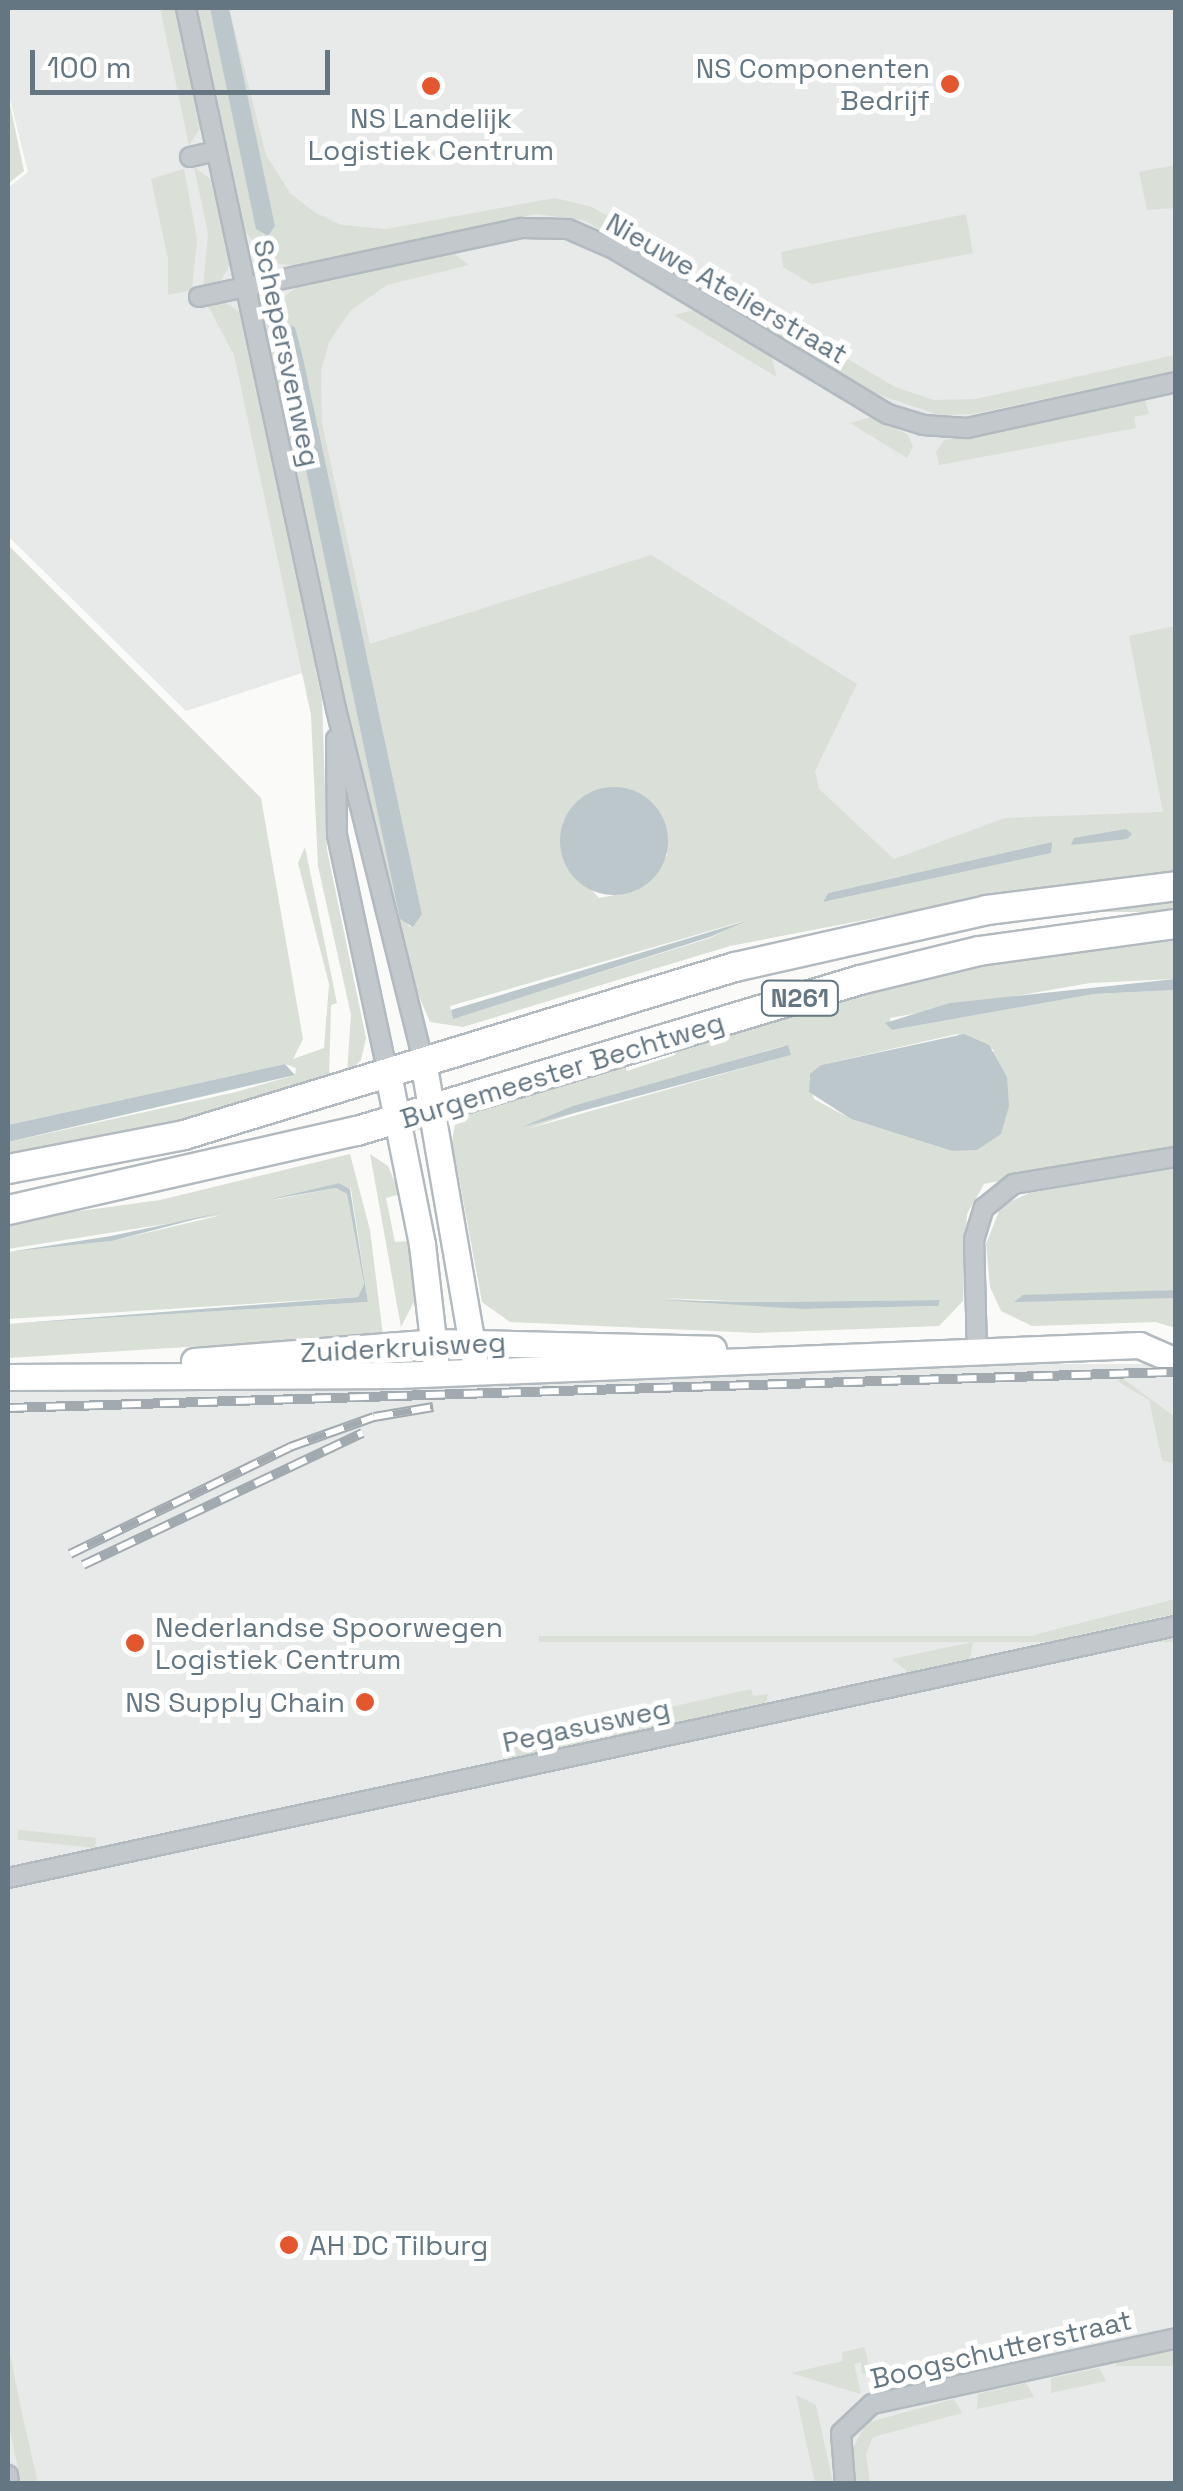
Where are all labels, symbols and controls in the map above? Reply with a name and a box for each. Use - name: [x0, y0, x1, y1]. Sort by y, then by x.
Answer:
- scale bar: [35, 30, 335, 92]
- text: 100 m: [47, 48, 132, 87]
- place label: NS Componenten Bedrijf: [696, 51, 930, 117]
- marker: NS Componenten Bedrijf: [939, 73, 961, 95]
- marker: NS Landelijk Logistiek Centrum: [420, 75, 442, 97]
- place label: NS Landelijk Logistiek Centrum: [308, 101, 554, 167]
- street label: Nieuwe Atelierstraat: [600, 205, 854, 371]
- street label: Schepersvenweg: [246, 236, 328, 470]
- road number: N261: [760, 978, 840, 1018]
- street label: Burgemeester Bechtweg: [396, 1005, 728, 1135]
- street label: Zuiderkruisweg: [299, 1325, 507, 1369]
- place label: Nederlandse Spoorwegen Logistiek Centrum: [155, 1610, 503, 1676]
- marker: Nederlandse Spoorwegen Logistiek Centrum: [124, 1632, 146, 1654]
- place label: NS Supply Chain: [125, 1685, 345, 1719]
- marker: NS Supply Chain: [354, 1691, 376, 1713]
- street label: Pegasusweg: [499, 1691, 673, 1759]
- place label: AH DC Tilburg: [309, 2228, 489, 2262]
- marker: AH DC Tilburg: [278, 2234, 300, 2256]
- street label: Boogschutterstraat: [867, 2303, 1135, 2395]

